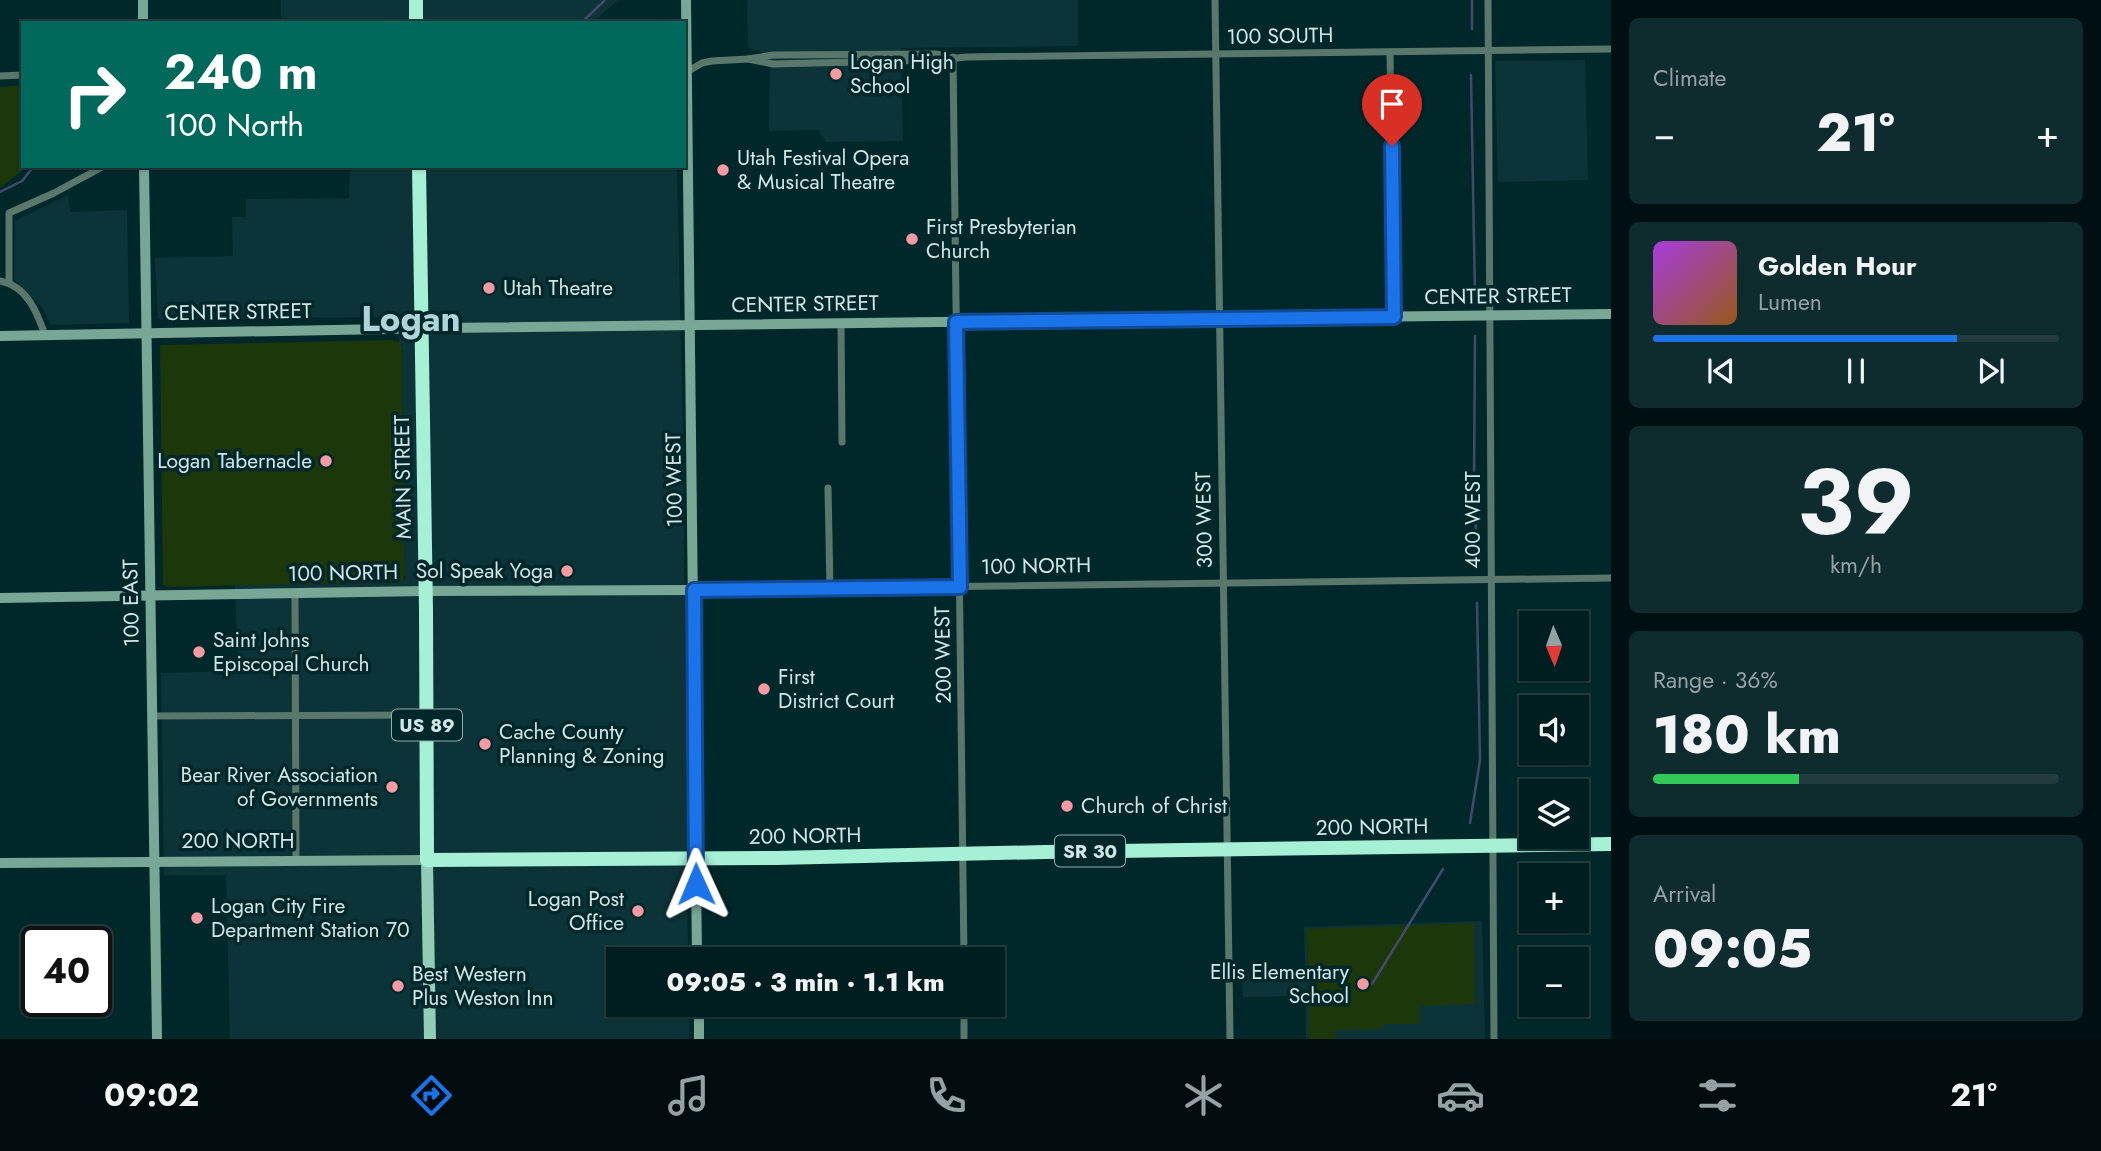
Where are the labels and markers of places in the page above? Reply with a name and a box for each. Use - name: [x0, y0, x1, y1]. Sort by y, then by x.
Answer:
- place label: Logan High School: [850, 47, 954, 101]
- marker: Logan High School: [828, 66, 844, 82]
- pin: [1362, 74, 1422, 146]
- place label: Utah Festival Opera & Musical Theatre: [737, 143, 909, 197]
- marker: Utah Festival Opera & Musical Theatre: [715, 162, 731, 178]
- place label: First Presbyterian Church: [926, 212, 1077, 266]
- marker: First Presbyterian Church: [904, 231, 920, 247]
- place label: Utah Theatre: [503, 273, 613, 303]
- marker: Utah Theatre: [481, 280, 497, 296]
- place label: Logan Tabernacle: [157, 446, 312, 476]
- marker: Logan Tabernacle: [318, 453, 334, 469]
- place label: Sol Speak Yoga: [416, 556, 553, 586]
- marker: Sol Speak Yoga: [559, 563, 575, 579]
- place label: Saint Johns Episcopal Church: [213, 625, 370, 679]
- marker: Saint Johns Episcopal Church: [191, 644, 207, 660]
- place label: First District Court: [778, 662, 894, 716]
- marker: First District Court: [756, 681, 772, 697]
- place label: Cache County Planning & Zoning: [499, 717, 664, 771]
- marker: Cache County Planning & Zoning: [477, 736, 493, 752]
- place label: Bear River Association of Governments: [181, 760, 378, 814]
- marker: Bear River Association of Governments: [384, 779, 400, 795]
- place label: Church of Christ: [1081, 791, 1227, 821]
- marker: Church of Christ: [1059, 798, 1075, 814]
- place label: Logan Post Office: [528, 884, 624, 938]
- place label: Logan City Fire Department Station 70: [211, 891, 410, 945]
- marker: Logan Post Office: [630, 903, 646, 919]
- marker: Logan City Fire Department Station 70: [189, 910, 205, 926]
- place label: Ellis Elementary School: [1210, 957, 1350, 1011]
- place label: Best Western Plus Weston Inn: [412, 959, 554, 1013]
- marker: Ellis Elementary School: [1355, 976, 1371, 992]
- marker: Best Western Plus Weston Inn: [390, 978, 406, 994]

